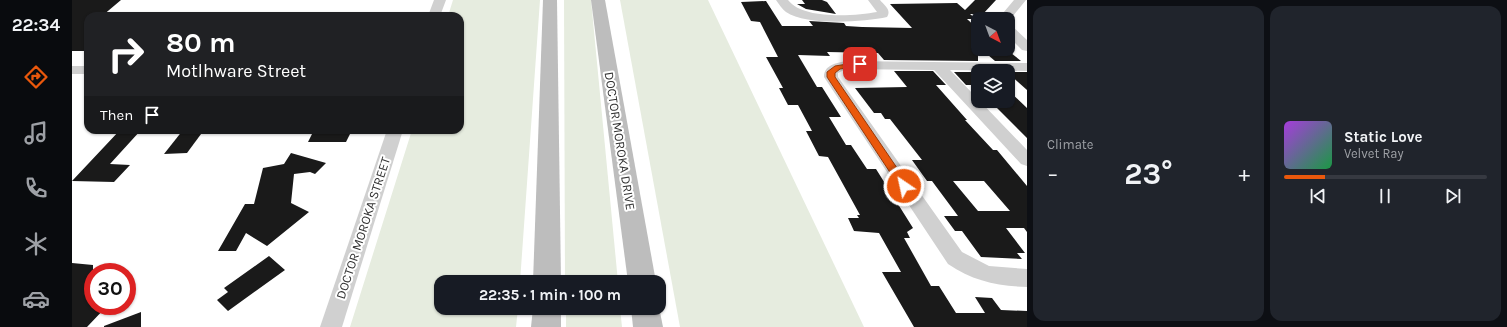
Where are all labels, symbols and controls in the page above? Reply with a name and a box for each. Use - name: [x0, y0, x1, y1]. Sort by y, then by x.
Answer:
- north arrow: [971, 12, 1015, 56]
- map controls: [971, 12, 1015, 108]
- text: 22:34: [12, 14, 60, 36]
- text: 80 m: [166, 26, 235, 59]
- icon: right: [100, 28, 152, 80]
- pin: [843, 47, 877, 81]
- icon: arrive: [849, 53, 871, 75]
- text: Motlhware Street: [166, 60, 306, 82]
- icon: directions: [22, 63, 50, 91]
- button: layers: [971, 64, 1015, 108]
- street label: DOCTOR MOROKA DRIVE: [602, 71, 638, 211]
- icon: arrive: [141, 104, 163, 126]
- text: Then: [100, 106, 133, 124]
- icon: music: [22, 119, 50, 147]
- text: Static Love: [1344, 128, 1422, 146]
- text: Climate: [1047, 137, 1093, 152]
- text: Velvet Ray: [1344, 146, 1404, 161]
- street label: DOCTOR MOROKA STREET: [333, 155, 393, 301]
- text: 23°: [1124, 156, 1173, 192]
- text: −: [1047, 161, 1059, 187]
- text: +: [1238, 161, 1250, 187]
- position arrow: [883, 165, 925, 207]
- icon: phone: [22, 174, 50, 202]
- icon: previous: [1307, 185, 1329, 207]
- icon: pause: [1374, 185, 1396, 207]
- icon: next: [1442, 185, 1464, 207]
- icon: climate: [22, 230, 50, 258]
- speed limit sign: 30: [84, 263, 136, 315]
- icon: car: [22, 285, 50, 313]
- text: 22:35 · 1 min · 100 m: [479, 286, 621, 304]

